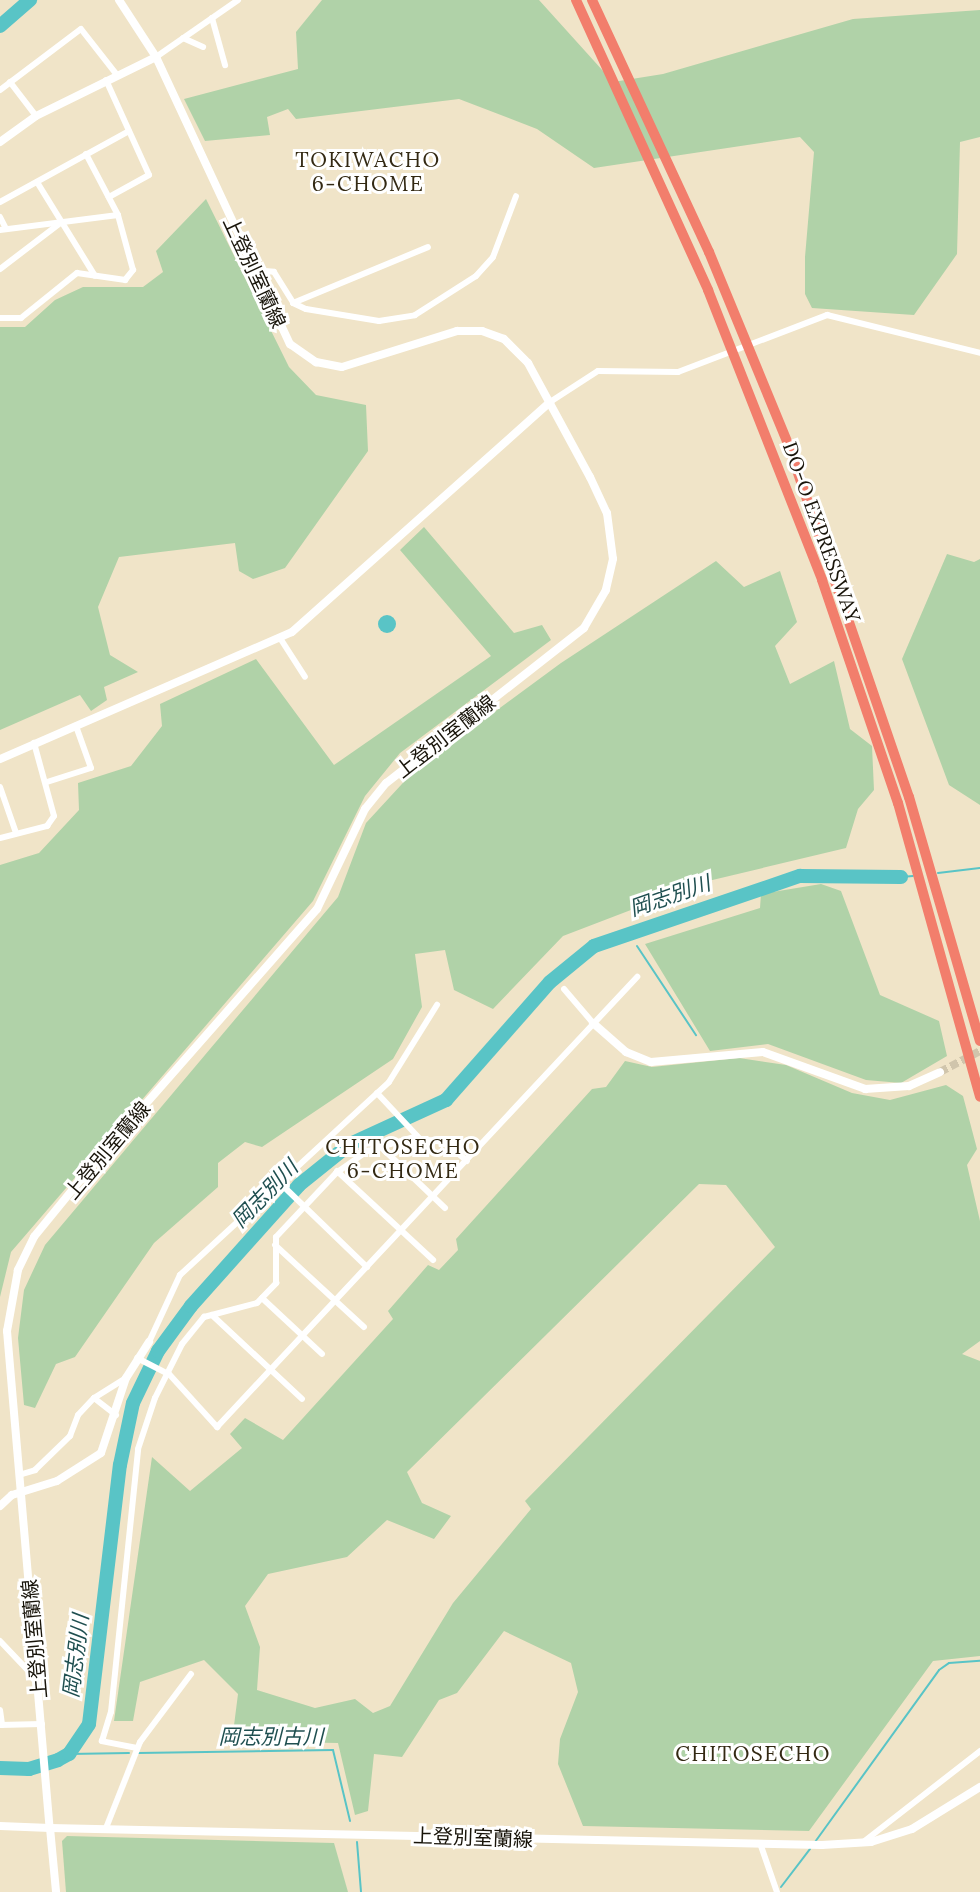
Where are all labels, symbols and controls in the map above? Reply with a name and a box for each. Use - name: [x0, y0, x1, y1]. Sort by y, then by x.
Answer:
- district label: TOKIWACHO 6-CHOME: [295, 147, 441, 197]
- street label: 上登別室蘭線: [219, 213, 291, 331]
- street label: DO-O EXPRESSWAY: [778, 438, 866, 626]
- street label: 上登別室蘭線: [390, 690, 500, 782]
- water label: 岡志別川: [626, 870, 714, 922]
- street label: 上登別室蘭線: [59, 1096, 155, 1204]
- district label: CHITOSECHO 6-CHOME: [325, 1134, 481, 1184]
- water label: 岡志別川: [227, 1155, 303, 1233]
- street label: 上登別室蘭線: [17, 1578, 51, 1700]
- water label: 岡志別川: [58, 1613, 94, 1699]
- water label: 岡志別古川: [219, 1724, 323, 1750]
- district label: CHITOSECHO: [675, 1741, 831, 1767]
- street label: 上登別室蘭線: [413, 1823, 533, 1851]

